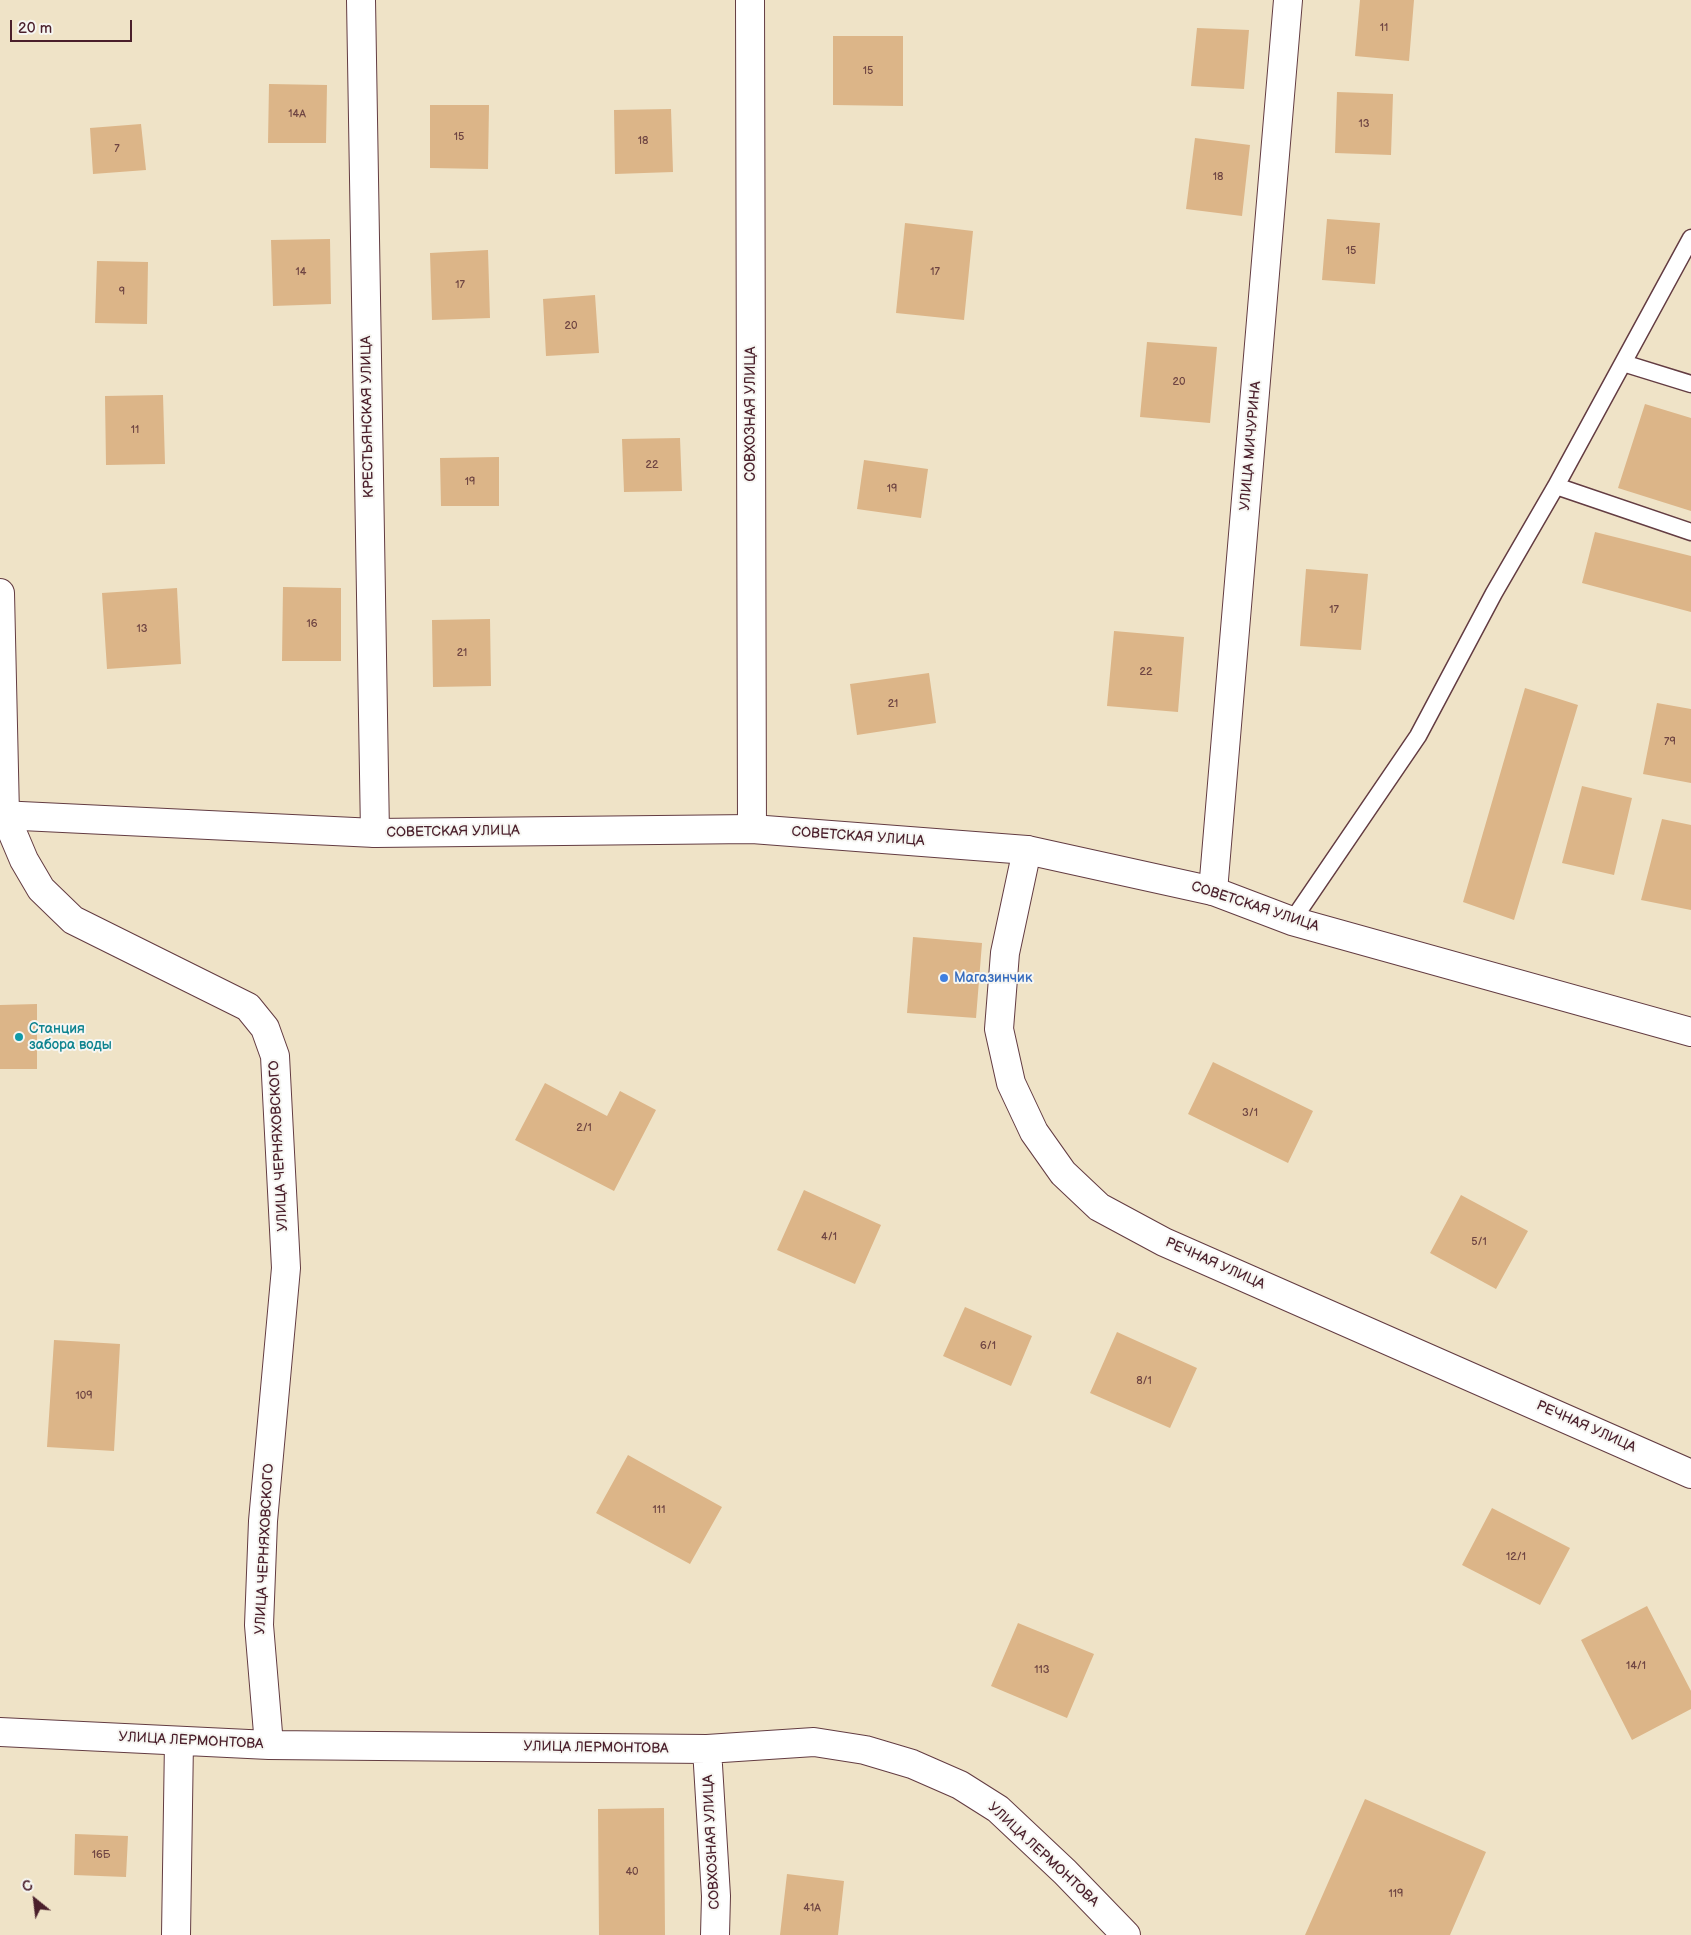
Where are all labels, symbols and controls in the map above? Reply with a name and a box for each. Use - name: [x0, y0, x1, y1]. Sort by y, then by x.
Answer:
- scale bar: [12, 10, 135, 42]
- text: 20 m: [18, 19, 52, 38]
- house number: 11: [1380, 21, 1388, 35]
- house number: 15: [863, 64, 873, 78]
- house number: 14А: [288, 107, 306, 121]
- house number: 13: [1358, 117, 1370, 131]
- house number: 15: [454, 130, 464, 144]
- house number: 18: [638, 134, 648, 148]
- house number: 7: [114, 142, 120, 156]
- house number: 18: [1213, 170, 1223, 184]
- house number: 15: [1346, 244, 1356, 258]
- house number: 14: [296, 265, 306, 279]
- house number: 17: [930, 265, 940, 279]
- house number: 17: [455, 278, 465, 292]
- house number: 9: [119, 285, 125, 299]
- house number: 20: [565, 319, 577, 333]
- street label: КРЕСТЬЯНСКАЯ УЛИЦА: [358, 336, 378, 498]
- street label: СОВХОЗНАЯ УЛИЦА: [743, 347, 759, 481]
- house number: 20: [1173, 375, 1185, 389]
- street label: УЛИЦА МИЧУРИНА: [1237, 381, 1265, 511]
- house number: 11: [131, 423, 139, 437]
- house number: 22: [646, 458, 658, 472]
- house number: 19: [465, 475, 475, 489]
- house number: 19: [887, 482, 897, 496]
- house number: 17: [1329, 603, 1339, 617]
- house number: 16: [307, 617, 317, 631]
- house number: 13: [136, 622, 148, 636]
- house number: 21: [457, 646, 467, 660]
- house number: 22: [1140, 665, 1152, 679]
- house number: 21: [888, 697, 898, 711]
- house number: 79: [1664, 735, 1676, 749]
- street label: СОВЕТСКАЯ УЛИЦА: [386, 822, 520, 842]
- street label: СОВЕТСКАЯ УЛИЦА: [791, 824, 925, 850]
- street label: СОВЕТСКАЯ УЛИЦА: [1189, 878, 1321, 936]
- place label: Магазинчик: [954, 970, 1032, 986]
- marker: Магазинчик: [938, 972, 950, 984]
- place label: Станция забора воды: [29, 1021, 112, 1054]
- marker: Станция забора воды: [13, 1031, 25, 1043]
- street label: УЛИЦА ЧЕРНЯХОВСКОГО: [266, 1060, 292, 1232]
- house number: 3/1: [1242, 1106, 1258, 1120]
- house number: 2/1: [576, 1121, 592, 1135]
- house number: 4/1: [821, 1230, 837, 1244]
- street label: РЕЧНАЯ УЛИЦА: [1163, 1234, 1267, 1294]
- house number: 5/1: [1471, 1235, 1487, 1249]
- house number: 6/1: [980, 1339, 996, 1353]
- house number: 8/1: [1136, 1374, 1152, 1388]
- house number: 109: [75, 1389, 93, 1403]
- street label: РЕЧНАЯ УЛИЦА: [1534, 1397, 1638, 1457]
- street label: УЛИЦА ЧЕРНЯХОВСКОГО: [252, 1463, 278, 1635]
- house number: 111: [653, 1503, 665, 1517]
- house number: 12/1: [1506, 1550, 1526, 1564]
- house number: 14/1: [1626, 1659, 1646, 1673]
- house number: 113: [1034, 1663, 1050, 1677]
- street label: УЛИЦА ЛЕРМОНТОВА: [118, 1729, 264, 1753]
- street label: УЛИЦА ЛЕРМОНТОВА: [523, 1738, 669, 1758]
- street label: СОВХОЗНАЯ УЛИЦА: [700, 1774, 724, 1910]
- street label: УЛИЦА ЛЕРМОНТОВА: [984, 1799, 1102, 1911]
- house number: 16Б: [92, 1848, 110, 1862]
- house number: 40: [625, 1865, 639, 1879]
- north arrow: [10, 1875, 60, 1925]
- text: С: [19, 1877, 36, 1896]
- house number: 119: [1389, 1887, 1403, 1901]
- house number: 41А: [803, 1901, 821, 1915]

